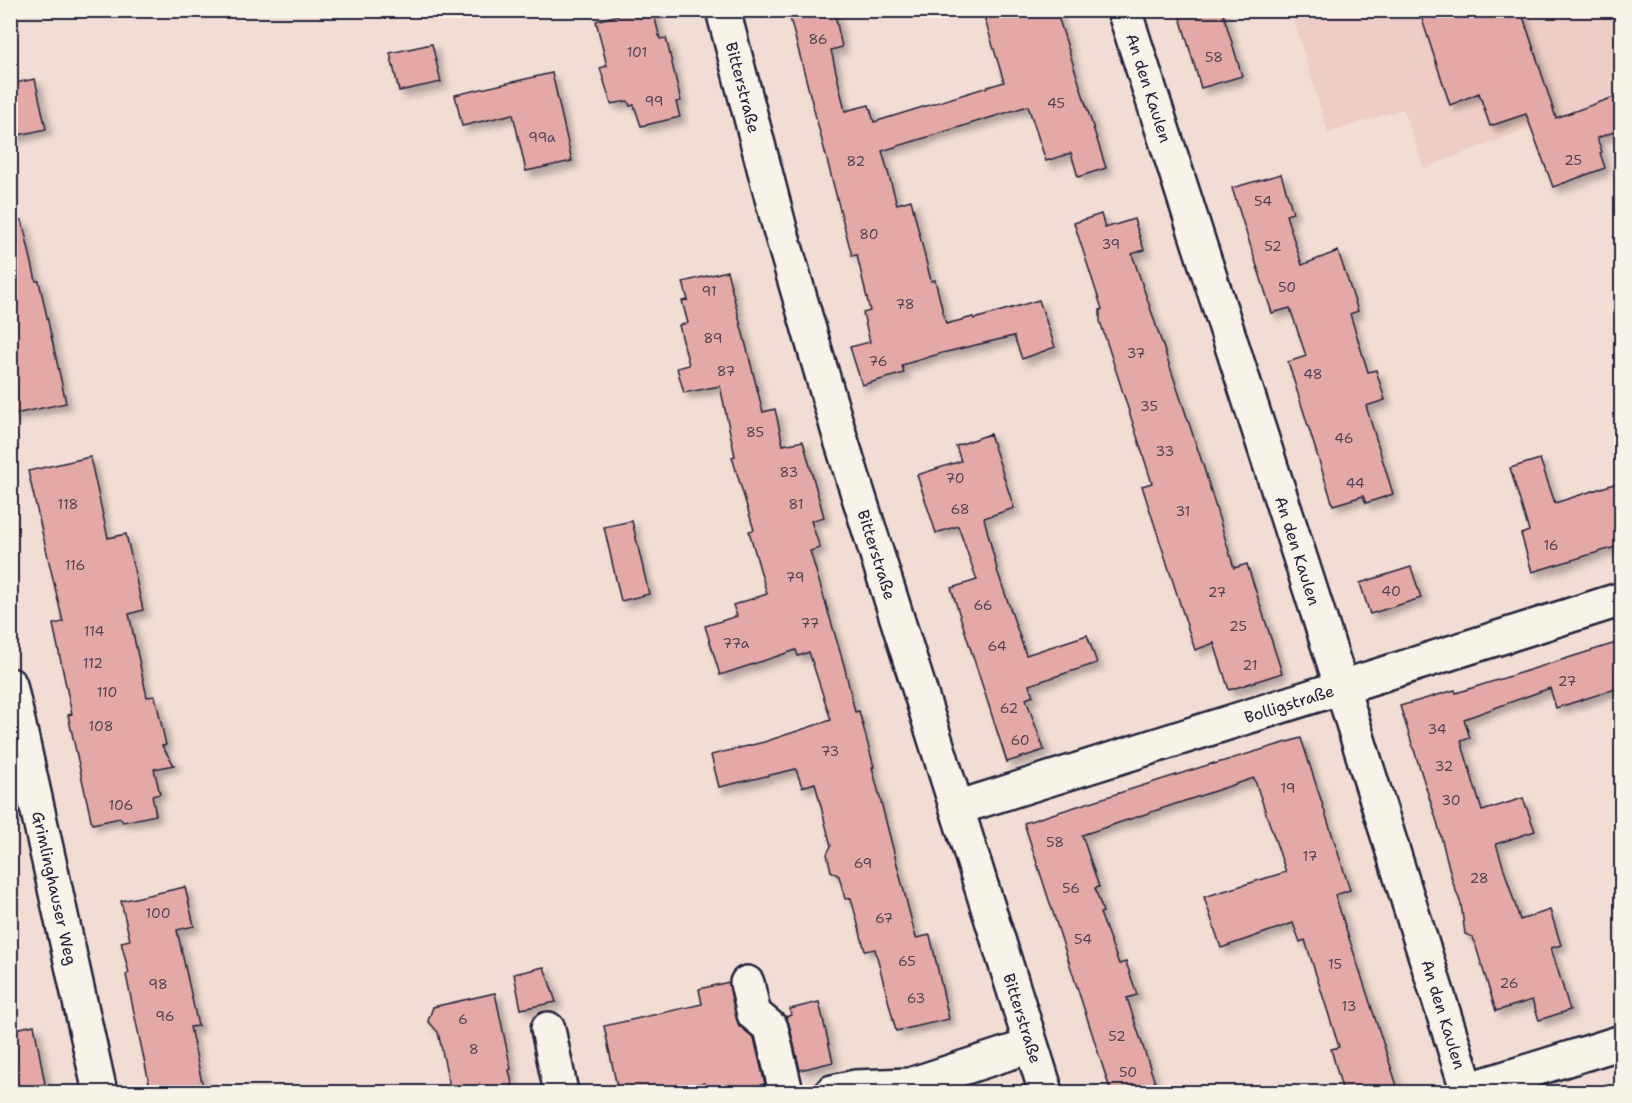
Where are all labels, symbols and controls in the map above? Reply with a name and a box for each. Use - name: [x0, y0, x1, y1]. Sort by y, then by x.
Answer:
- house number: 86: [808, 30, 828, 48]
- street label: An den Kaulen: [1122, 31, 1177, 145]
- street label: Bitterstraße: [721, 40, 765, 135]
- house number: 101: [627, 43, 647, 61]
- house number: 58: [1205, 48, 1223, 66]
- house number: 99: [644, 92, 664, 110]
- house number: 45: [1047, 94, 1065, 112]
- house number: 99a: [528, 128, 556, 146]
- house number: 25: [1564, 151, 1582, 169]
- house number: 82: [847, 152, 865, 170]
- house number: 54: [1254, 192, 1272, 210]
- house number: 80: [859, 225, 879, 243]
- house number: 39: [1102, 235, 1120, 253]
- house number: 52: [1264, 237, 1282, 255]
- house number: 50: [1278, 278, 1296, 296]
- house number: 91: [701, 282, 717, 300]
- house number: 78: [895, 295, 915, 313]
- house number: 89: [704, 329, 722, 347]
- house number: 37: [1127, 344, 1145, 362]
- house number: 76: [868, 352, 888, 370]
- house number: 87: [717, 362, 735, 380]
- house number: 48: [1303, 365, 1323, 383]
- house number: 35: [1140, 397, 1158, 415]
- house number: 85: [746, 423, 764, 441]
- house number: 46: [1334, 429, 1354, 447]
- house number: 33: [1156, 442, 1174, 460]
- house number: 83: [780, 463, 798, 481]
- house number: 70: [945, 469, 965, 487]
- house number: 44: [1345, 474, 1365, 492]
- street label: An den Kaulen: [1271, 494, 1325, 608]
- house number: 118: [58, 495, 78, 513]
- house number: 81: [788, 495, 804, 513]
- house number: 68: [950, 500, 970, 518]
- house number: 31: [1176, 502, 1190, 520]
- street label: Bitterstraße: [853, 507, 901, 602]
- house number: 16: [1543, 536, 1559, 554]
- house number: 116: [65, 556, 85, 574]
- house number: 79: [785, 568, 805, 586]
- house number: 40: [1381, 582, 1401, 600]
- house number: 27: [1208, 583, 1226, 601]
- house number: 66: [973, 596, 993, 614]
- house number: 77: [801, 614, 819, 632]
- house number: 25: [1229, 617, 1247, 635]
- house number: 114: [84, 622, 104, 640]
- house number: 77a: [723, 634, 750, 652]
- house number: 64: [987, 637, 1007, 655]
- house number: 112: [83, 654, 103, 672]
- house number: 21: [1243, 656, 1257, 674]
- house number: 27: [1558, 672, 1576, 690]
- street label: Bolligstraße: [1242, 680, 1336, 728]
- house number: 110: [97, 683, 117, 701]
- house number: 62: [1000, 699, 1018, 717]
- house number: 108: [89, 717, 113, 735]
- house number: 34: [1427, 720, 1447, 738]
- house number: 60: [1010, 731, 1030, 749]
- house number: 73: [821, 742, 839, 760]
- house number: 32: [1435, 757, 1453, 775]
- house number: 19: [1280, 779, 1296, 797]
- house number: 30: [1441, 791, 1461, 809]
- house number: 106: [109, 796, 133, 814]
- street label: Grimlinghauser Weg: [28, 809, 82, 967]
- house number: 58: [1046, 833, 1064, 851]
- house number: 17: [1303, 847, 1317, 865]
- house number: 69: [854, 854, 872, 872]
- house number: 28: [1469, 869, 1489, 887]
- house number: 56: [1062, 879, 1080, 897]
- house number: 100: [146, 904, 170, 922]
- house number: 67: [875, 909, 893, 927]
- house number: 54: [1074, 930, 1092, 948]
- house number: 65: [898, 952, 916, 970]
- house number: 15: [1328, 955, 1342, 973]
- street label: An den Kaulen: [1417, 957, 1471, 1072]
- street label: Bitterstraße: [999, 971, 1047, 1066]
- house number: 26: [1500, 974, 1519, 992]
- house number: 98: [148, 975, 168, 993]
- house number: 63: [907, 989, 925, 1007]
- house number: 13: [1342, 997, 1356, 1015]
- house number: 96: [155, 1007, 175, 1025]
- house number: 6: [458, 1010, 468, 1028]
- house number: 52: [1108, 1027, 1126, 1045]
- house number: 8: [469, 1040, 479, 1058]
- house number: 50: [1119, 1063, 1137, 1081]

